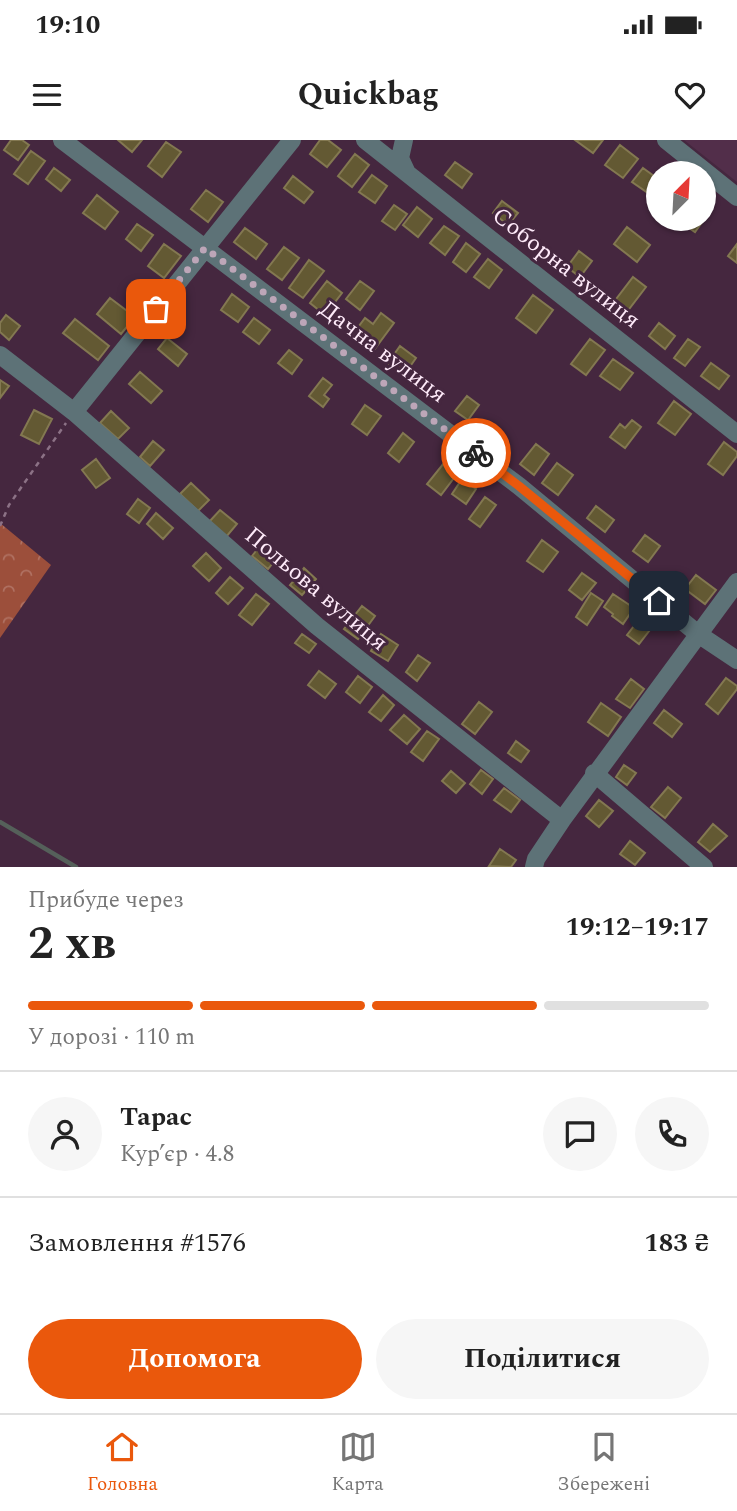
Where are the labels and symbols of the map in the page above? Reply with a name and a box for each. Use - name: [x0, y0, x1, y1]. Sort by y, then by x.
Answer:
- north arrow: [646, 161, 716, 231]
- street label: Соборна вулиця: [484, 198, 648, 338]
- pin: [126, 279, 186, 339]
- street label: Дачна вулиця: [311, 292, 455, 412]
- courier: [441, 418, 511, 488]
- street label: Польова вулиця: [236, 518, 396, 660]
- pin: [629, 571, 689, 631]

